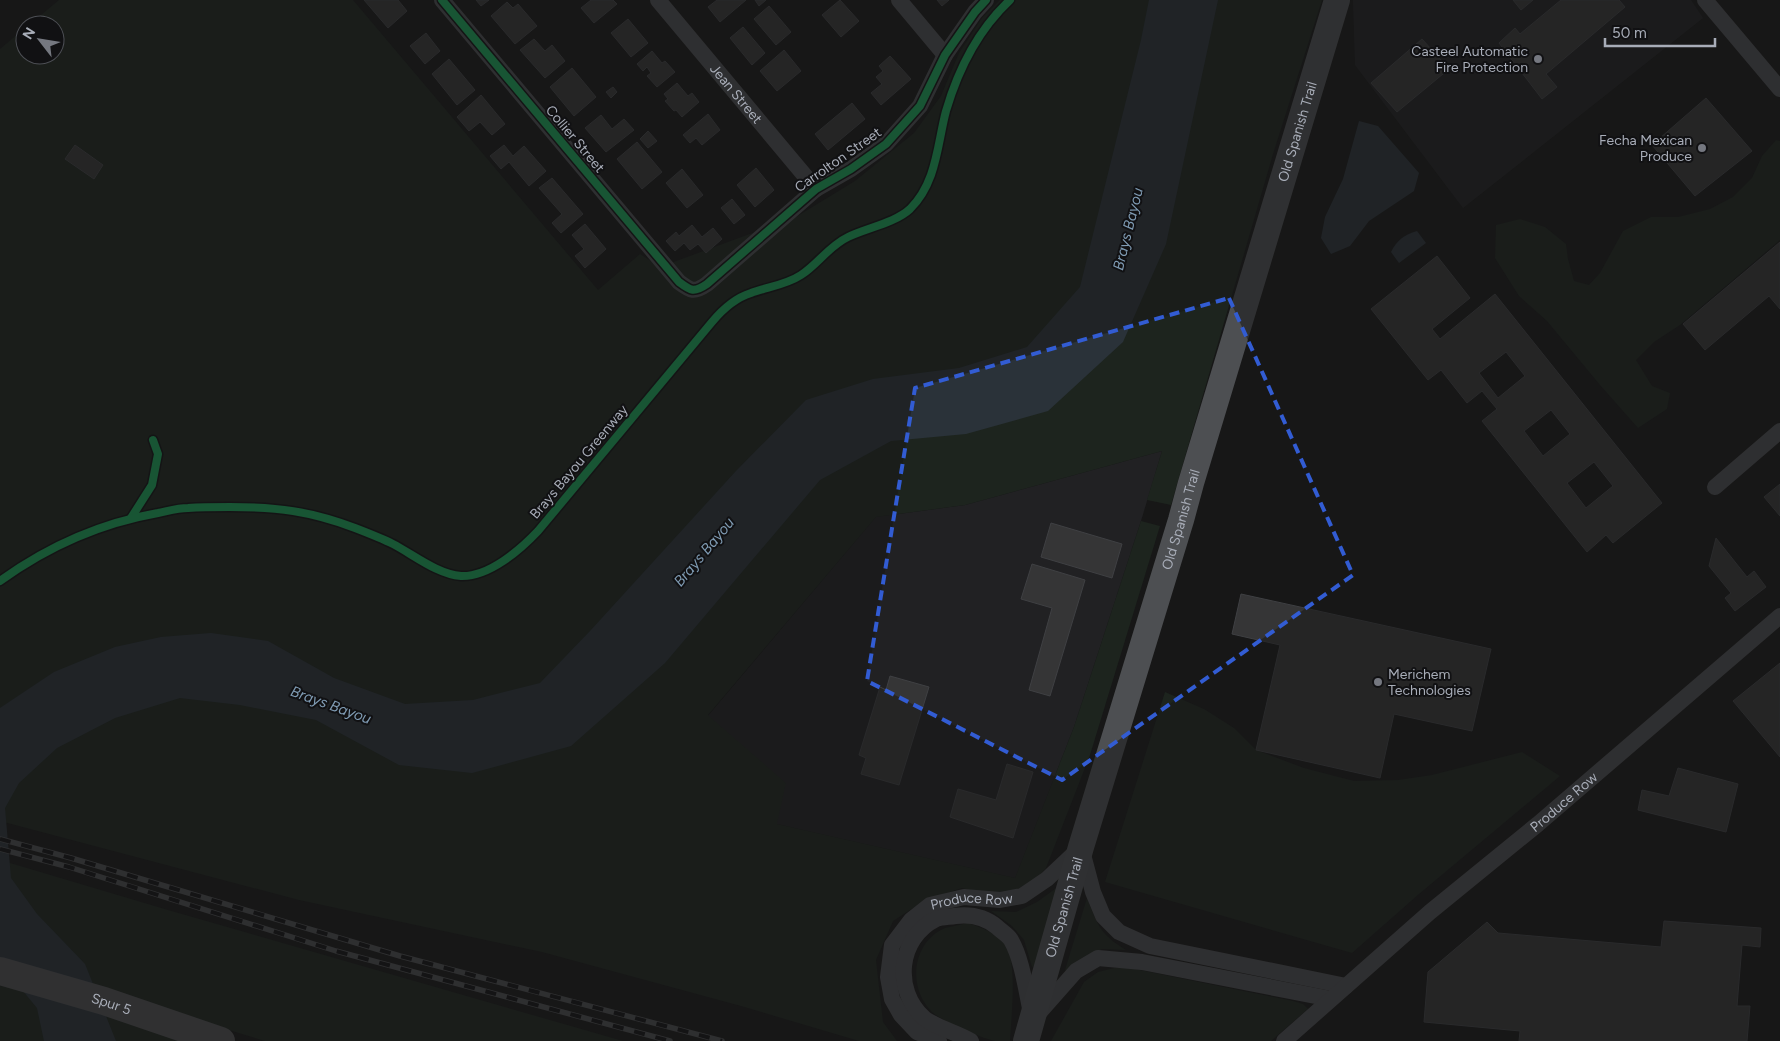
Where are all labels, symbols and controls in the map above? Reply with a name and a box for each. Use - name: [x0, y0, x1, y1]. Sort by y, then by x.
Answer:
- north arrow: [15, 15, 65, 65]
- scale bar: [1605, 15, 1715, 47]
- text: 50 m: [1612, 24, 1647, 42]
- text: N: [19, 25, 39, 43]
- place label: Casteel Automatic Fire Protection: [1411, 43, 1528, 76]
- marker: Casteel Automatic Fire Protection: [1532, 53, 1544, 65]
- street label: Jean Street: [706, 60, 766, 127]
- street label: Old Spanish Trail: [1274, 79, 1320, 184]
- street label: Collier Street: [542, 102, 608, 176]
- street label: Carrolton Street: [791, 124, 885, 196]
- place label: Fecha Mexican Produce: [1599, 132, 1692, 165]
- marker: Fecha Mexican Produce: [1696, 142, 1708, 154]
- water label: Brays Bayou: [1109, 186, 1147, 272]
- street label: Brays Bayou Greenway: [526, 401, 632, 522]
- street label: Old Spanish Trail: [1158, 467, 1203, 572]
- water label: Brays Bayou: [670, 514, 738, 590]
- place label: Merichem Technologies: [1388, 666, 1471, 699]
- marker: Merichem Technologies: [1372, 676, 1384, 688]
- water label: Brays Bayou: [288, 682, 374, 728]
- street label: Produce Row: [1527, 768, 1601, 836]
- street label: Old Spanish Trail: [1042, 855, 1086, 960]
- street label: Produce Row: [929, 888, 1014, 913]
- street label: Spur 5: [89, 989, 133, 1018]

